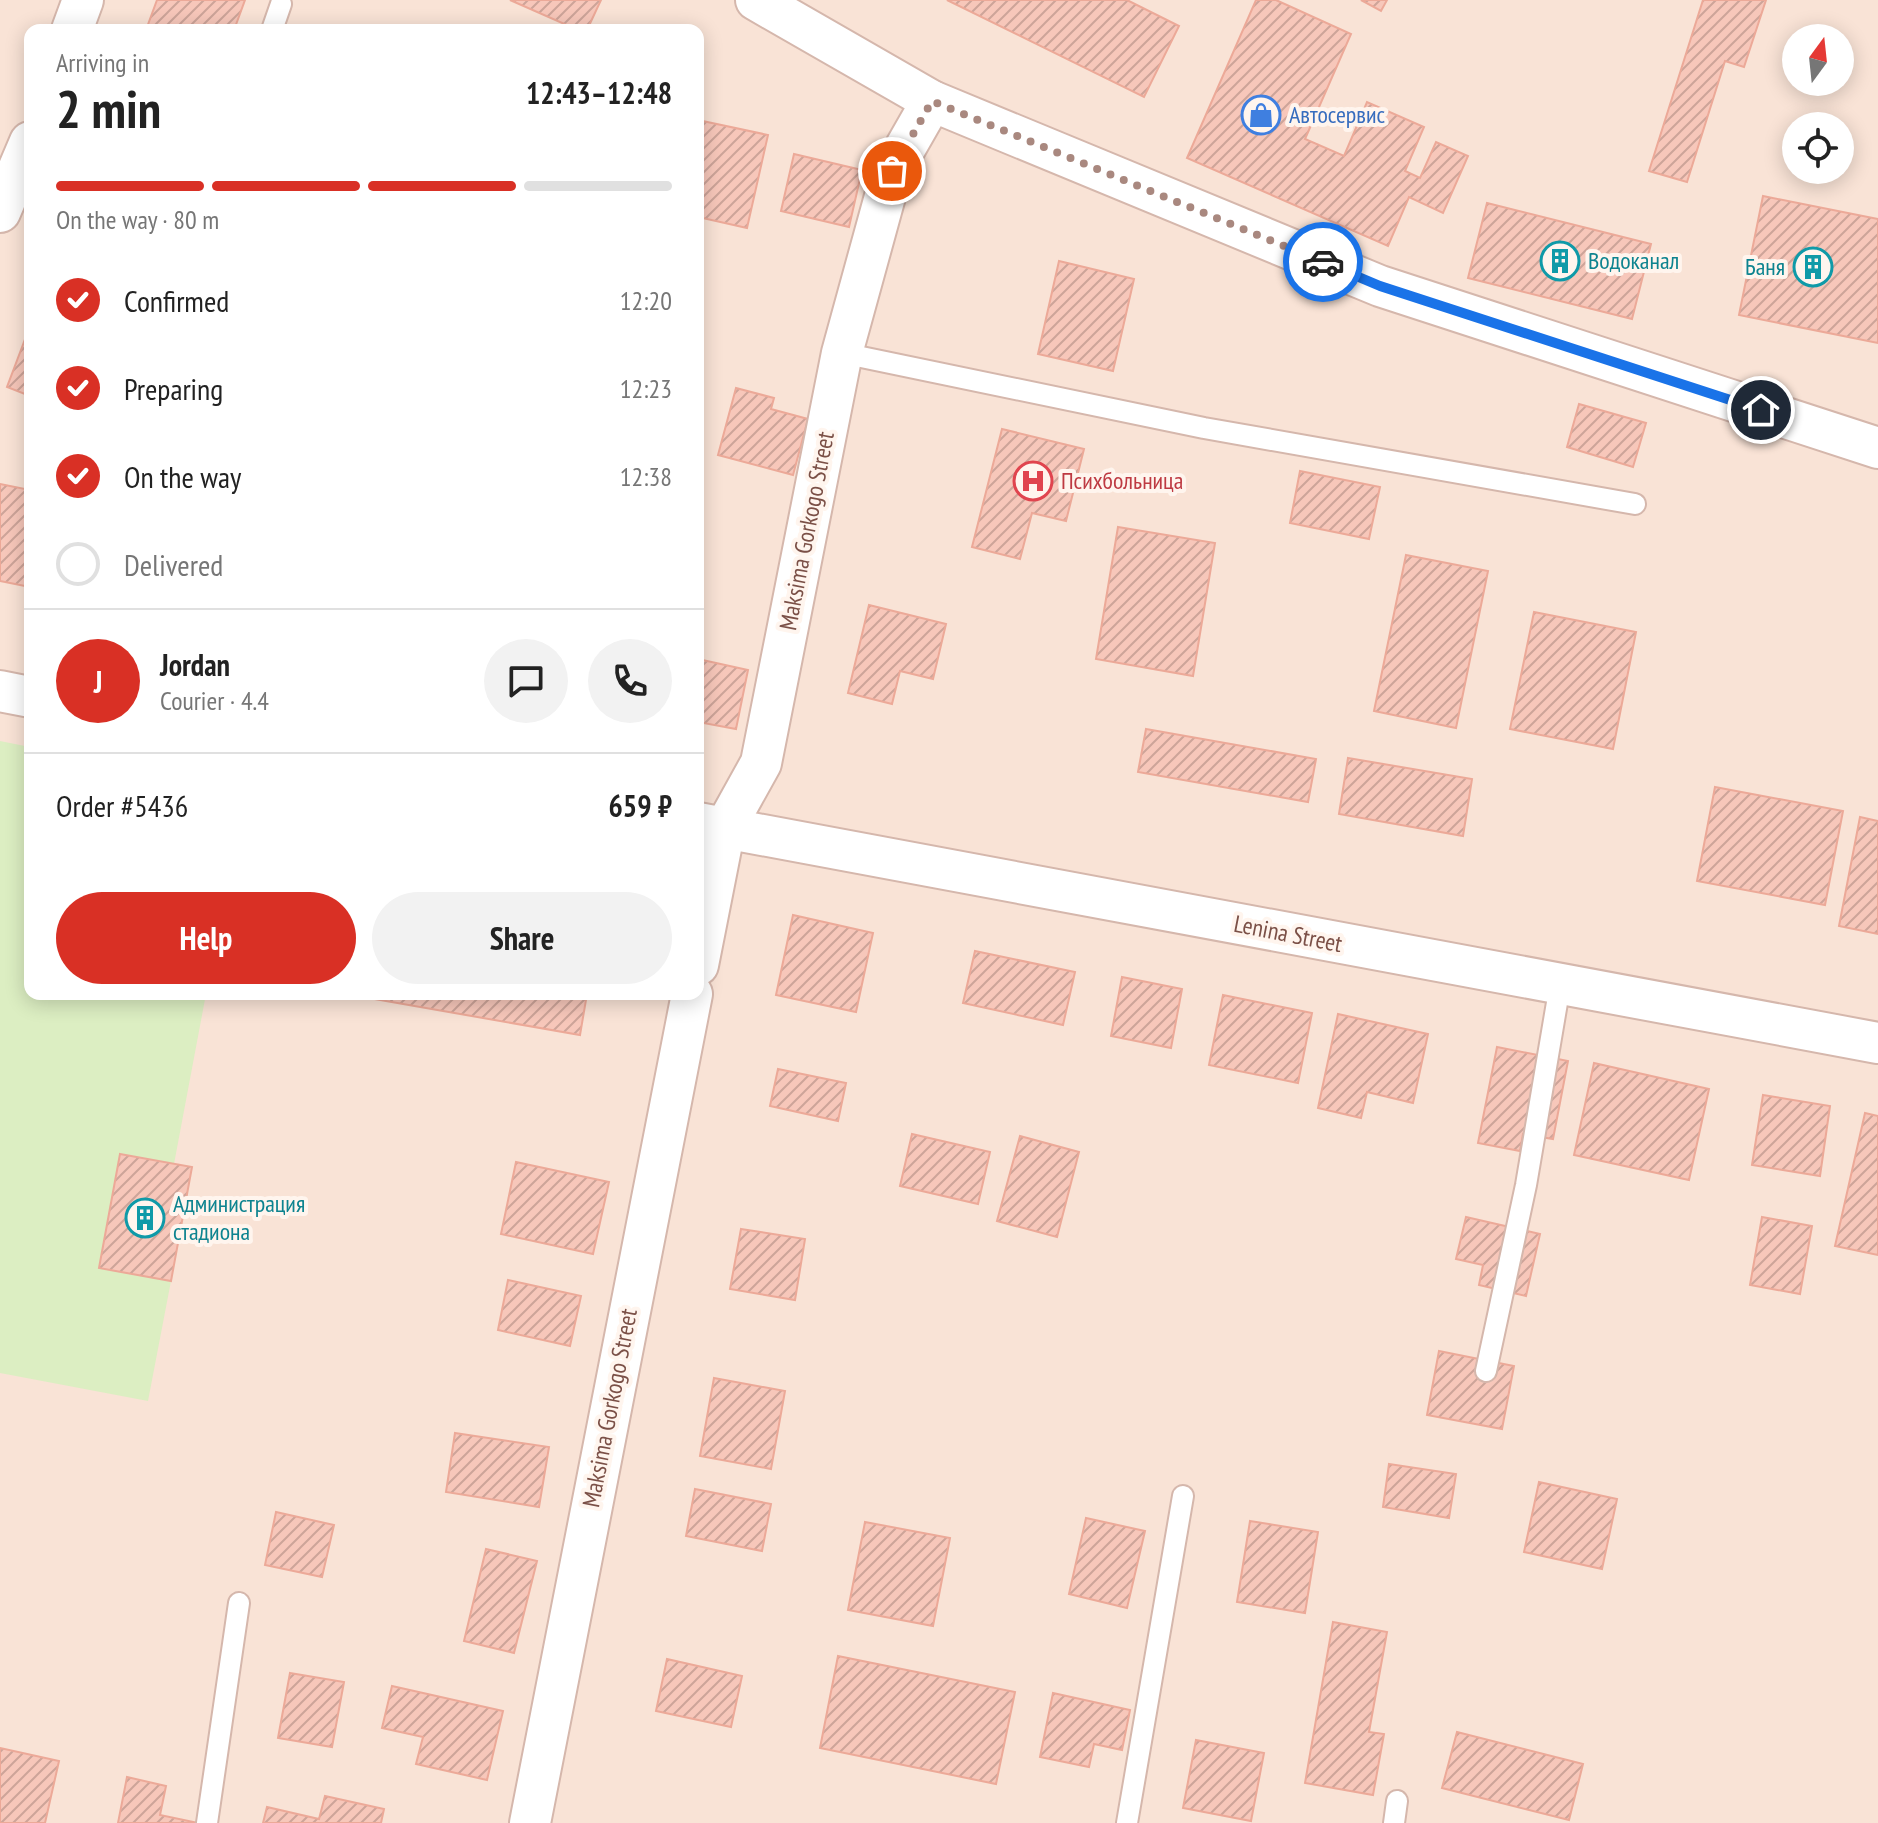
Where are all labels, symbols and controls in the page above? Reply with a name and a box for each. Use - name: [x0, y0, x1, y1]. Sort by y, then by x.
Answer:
- north arrow: [1782, 24, 1854, 96]
- map controls: [1782, 24, 1854, 184]
- text: Arriving in: [56, 46, 149, 79]
- text: 12:43–12:48: [526, 73, 672, 112]
- text: 2 min: [56, 75, 161, 142]
- shop icon: Автосервис: [1240, 94, 1282, 136]
- place label: Автосервис: [1289, 99, 1385, 130]
- button: locate: [1782, 112, 1854, 184]
- pin: [858, 137, 926, 205]
- icon: bag: [870, 149, 914, 193]
- text: On the way · 80 m: [56, 203, 219, 236]
- courier: [1283, 222, 1363, 302]
- icon: car: [1301, 240, 1345, 284]
- building icon: Водоканал: [1539, 240, 1581, 282]
- place label: Водоканал: [1588, 245, 1679, 276]
- building icon: Баня: [1792, 246, 1834, 288]
- place label: Баня: [1745, 251, 1785, 282]
- icon: check: [56, 278, 100, 322]
- text: Confirmed: [124, 281, 229, 320]
- text: 12:20: [620, 284, 672, 317]
- icon: check: [56, 366, 100, 410]
- text: Preparing: [124, 369, 223, 408]
- text: 12:23: [620, 372, 672, 405]
- pin: [1727, 376, 1795, 444]
- icon: home: [1739, 388, 1783, 432]
- street label: Maksima Gorkogo Street: [772, 429, 841, 633]
- icon: check: [56, 454, 100, 498]
- text: On the way: [124, 457, 241, 496]
- text: 12:38: [620, 460, 672, 493]
- hospital icon: Психбольница: [1012, 460, 1054, 502]
- place label: Психбольница: [1061, 465, 1183, 496]
- text: Delivered: [124, 545, 223, 584]
- button: chat: [484, 639, 568, 723]
- button: phone: [588, 639, 672, 723]
- text: Jordan: [160, 645, 230, 684]
- text: J: [94, 662, 102, 701]
- text: Courier · 4.4: [160, 684, 269, 717]
- text: Order #5436: [56, 786, 188, 825]
- text: 659 ₽: [608, 786, 672, 825]
- button: Help: [56, 892, 356, 984]
- button: Share: [372, 892, 672, 984]
- street label: Lenina Street: [1231, 908, 1345, 959]
- place label: Администрация стадиона: [173, 1188, 305, 1247]
- building icon: Администрация стадиона: [124, 1197, 166, 1239]
- street label: Maksima Gorkogo Street: [575, 1306, 644, 1510]

